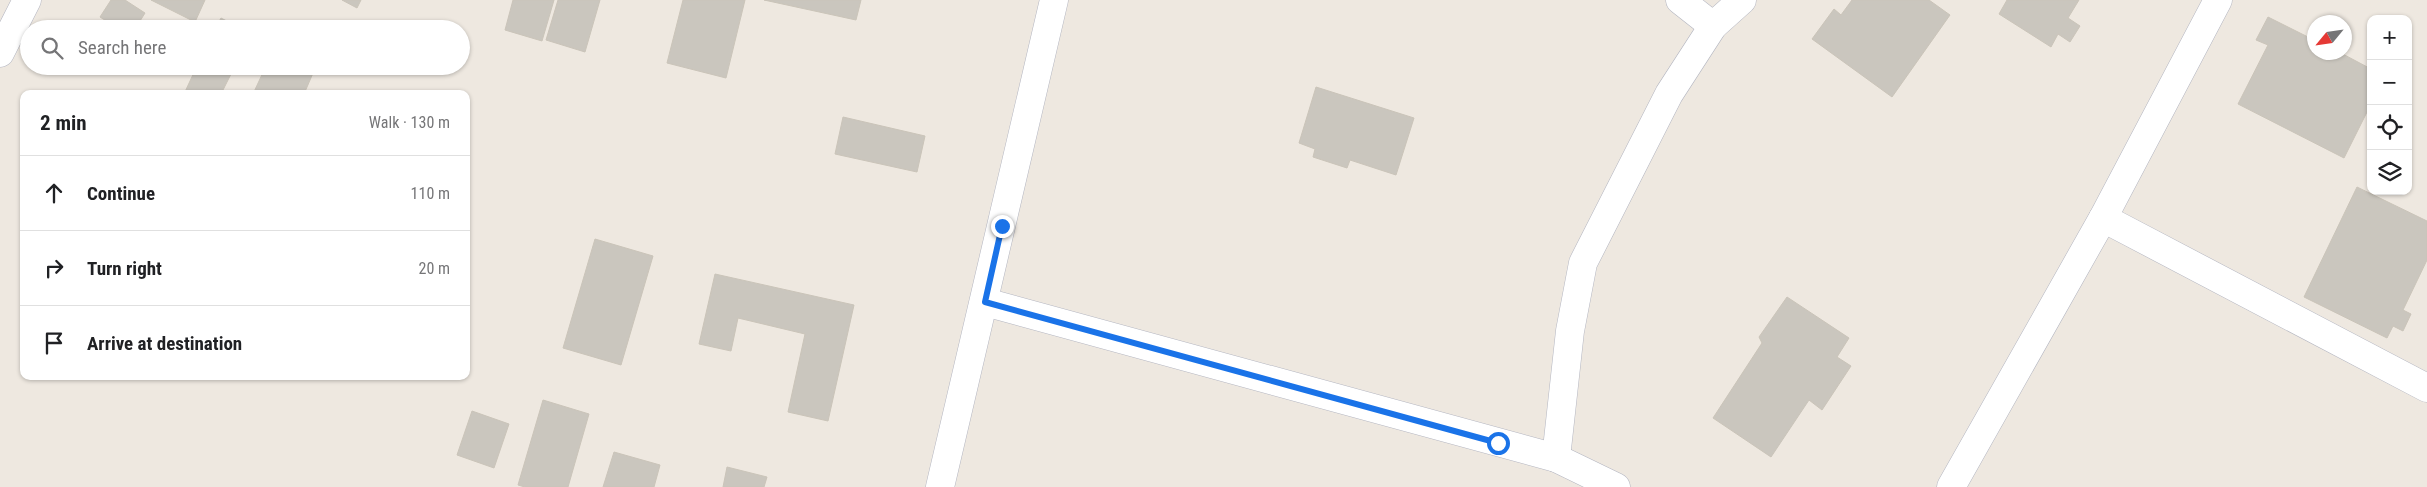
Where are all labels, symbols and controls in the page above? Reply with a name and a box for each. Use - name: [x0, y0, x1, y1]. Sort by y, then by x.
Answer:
- north arrow: [2307, 15, 2352, 60]
- map controls: [2367, 15, 2412, 195]
- button: +: [2367, 15, 2412, 60]
- search box: [20, 20, 470, 75]
- icon: search: [38, 34, 66, 62]
- text: Search here: [78, 36, 166, 59]
- button: −: [2367, 60, 2412, 105]
- button: locate: [2367, 105, 2412, 150]
- text: 2 min: [40, 111, 87, 135]
- text: Walk · 130 m: [369, 113, 450, 132]
- button: layers: [2367, 150, 2412, 195]
- icon: ahead: [40, 179, 68, 207]
- text: Continue: [87, 182, 155, 205]
- text: 110 m: [411, 184, 450, 203]
- route end: [991, 215, 1014, 238]
- icon: right: [40, 254, 68, 282]
- text: Turn right: [87, 257, 162, 280]
- text: 20 m: [418, 259, 450, 278]
- icon: arrive: [40, 329, 68, 357]
- text: Arrive at destination: [87, 332, 242, 355]
- route start: [1487, 432, 1510, 455]

